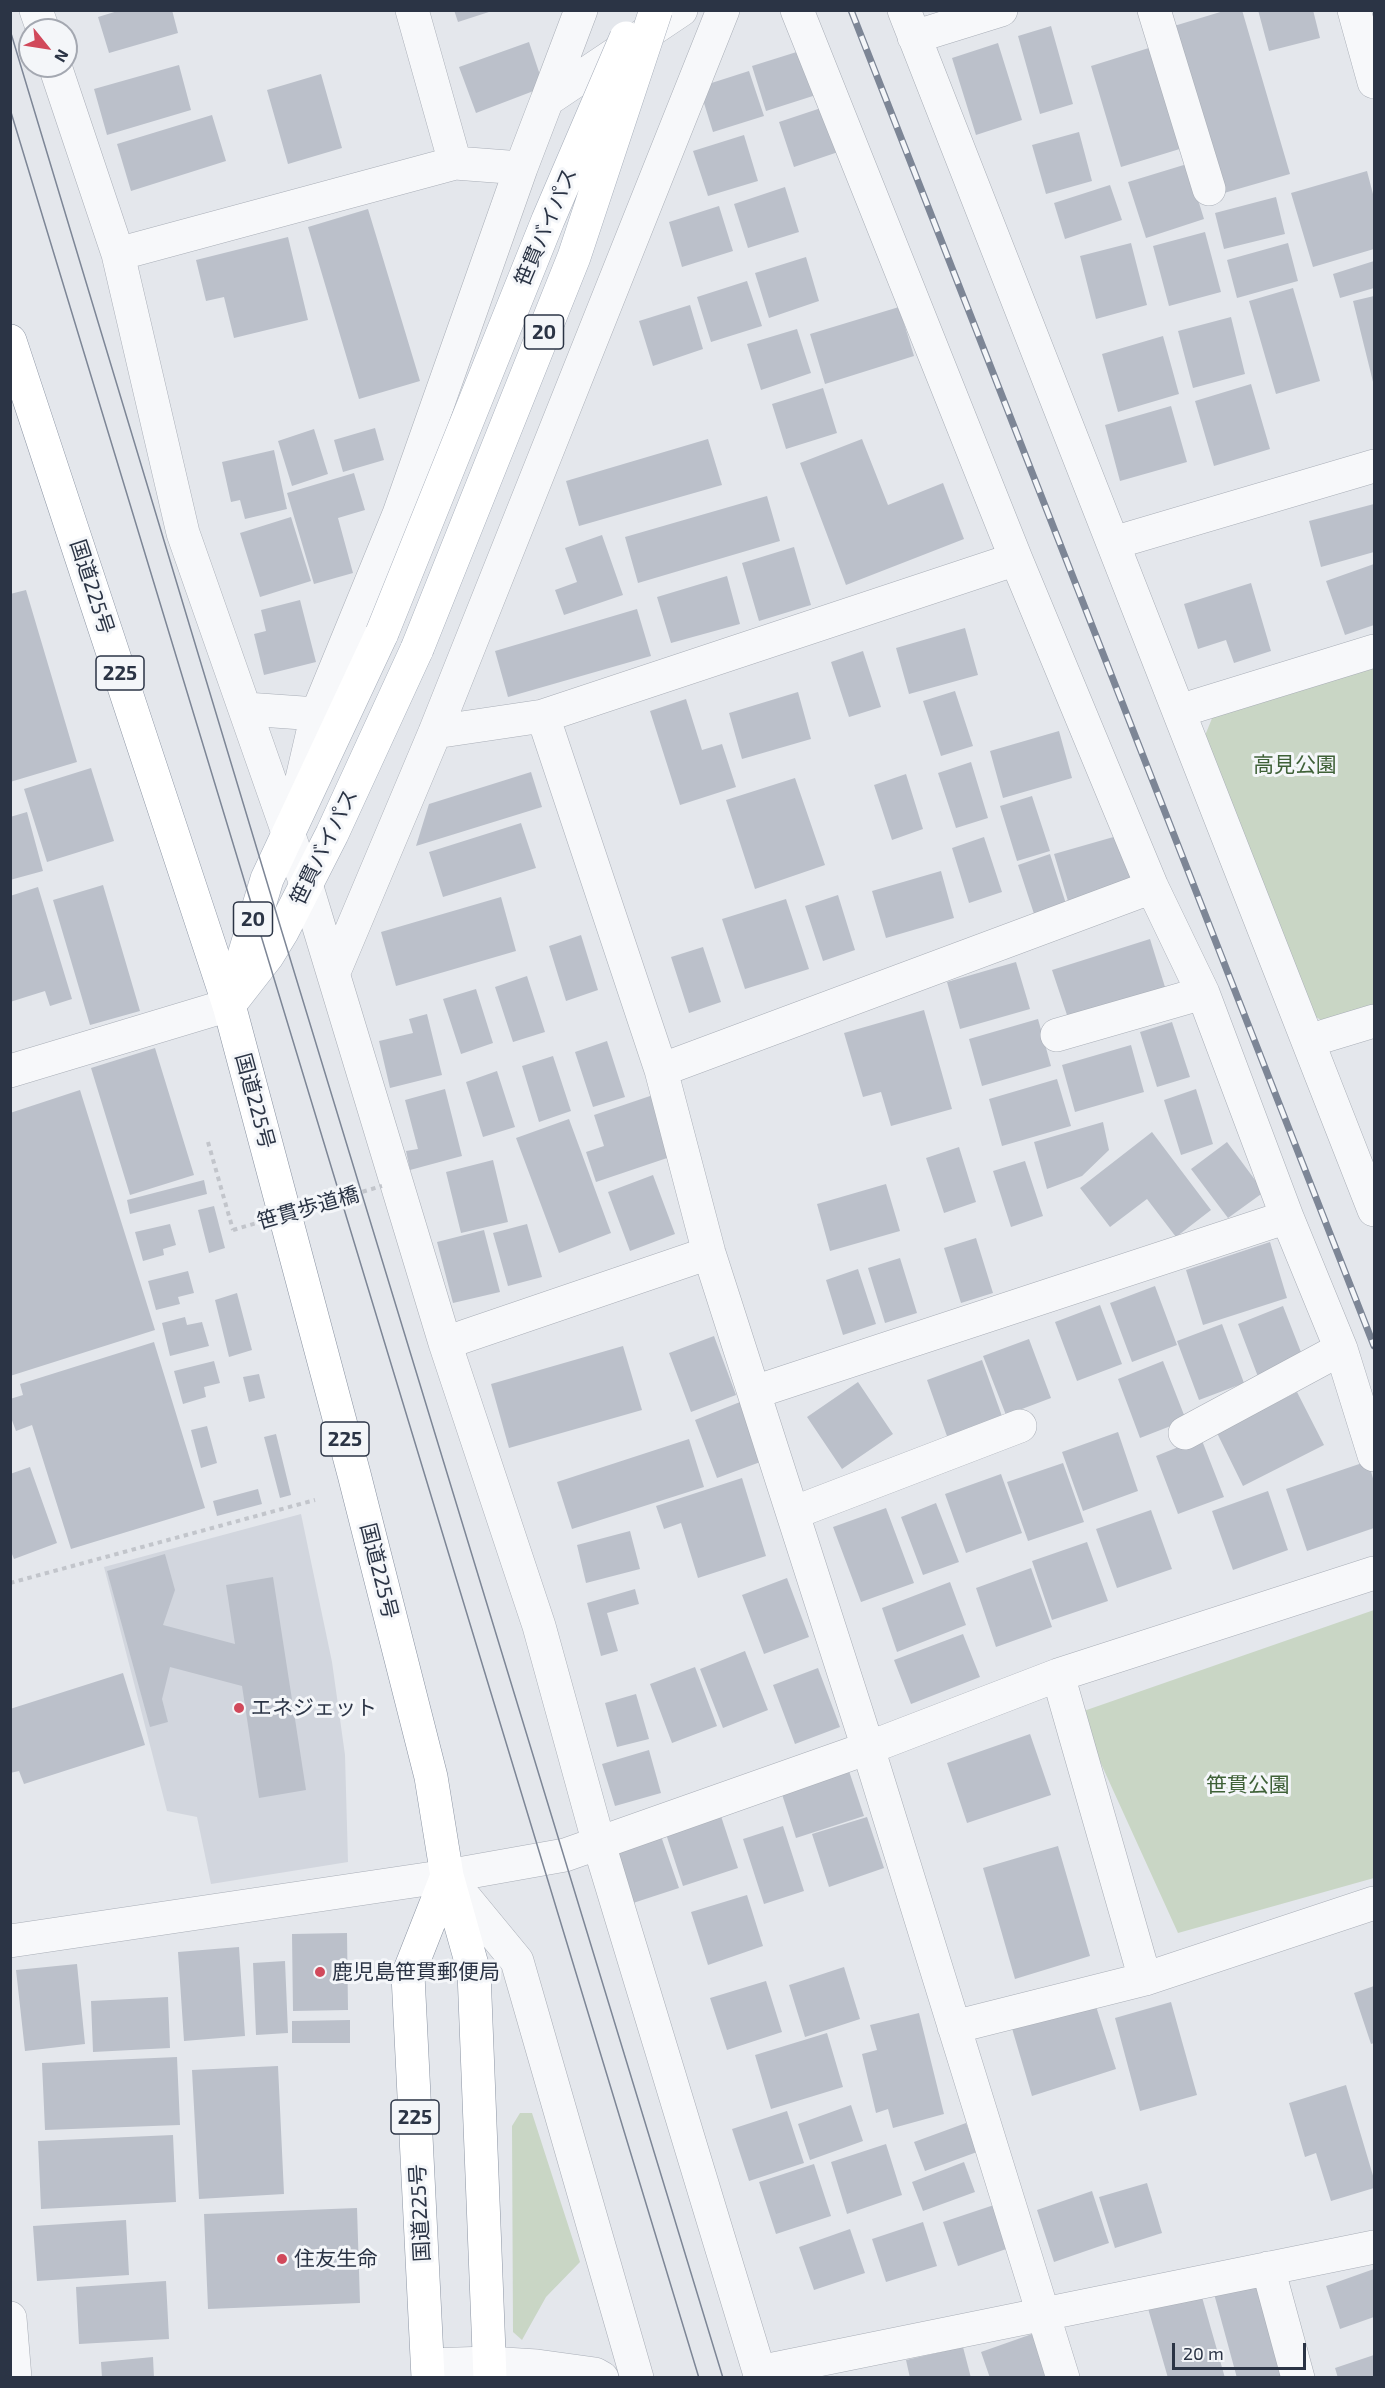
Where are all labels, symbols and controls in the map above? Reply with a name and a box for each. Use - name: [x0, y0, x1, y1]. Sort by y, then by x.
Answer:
- north arrow: [18, 18, 78, 78]
- text: N: [51, 46, 73, 66]
- street label: 笹貫バイパス: [510, 164, 582, 290]
- road number: 20: [524, 315, 564, 349]
- street label: 国道225号: [65, 537, 119, 637]
- road number: 225: [96, 656, 144, 690]
- park label: 高見公園: [1253, 752, 1337, 778]
- street label: 笹貫バイパス: [285, 785, 363, 909]
- road number: 20: [234, 902, 272, 936]
- street label: 国道225号: [230, 1050, 280, 1152]
- street label: 笹貫歩道橋: [254, 1181, 362, 1235]
- road number: 225: [321, 1422, 369, 1456]
- street label: 国道225号: [355, 1520, 403, 1622]
- place label: エネジェット: [251, 1695, 377, 1721]
- marker: エネジェット: [232, 1701, 246, 1715]
- park label: 笹貫公園: [1206, 1772, 1290, 1798]
- place label: 鹿児島笹貫郵便局: [332, 1959, 500, 1985]
- marker: 鹿児島笹貫郵便局: [313, 1965, 327, 1979]
- road number: 225: [391, 2100, 439, 2134]
- street label: 国道225号: [405, 2163, 435, 2263]
- place label: 住友生命: [294, 2246, 378, 2272]
- marker: 住友生命: [275, 2252, 289, 2266]
- scale bar: [1175, 2331, 1308, 2369]
- text: 20 m: [1183, 2342, 1224, 2364]

